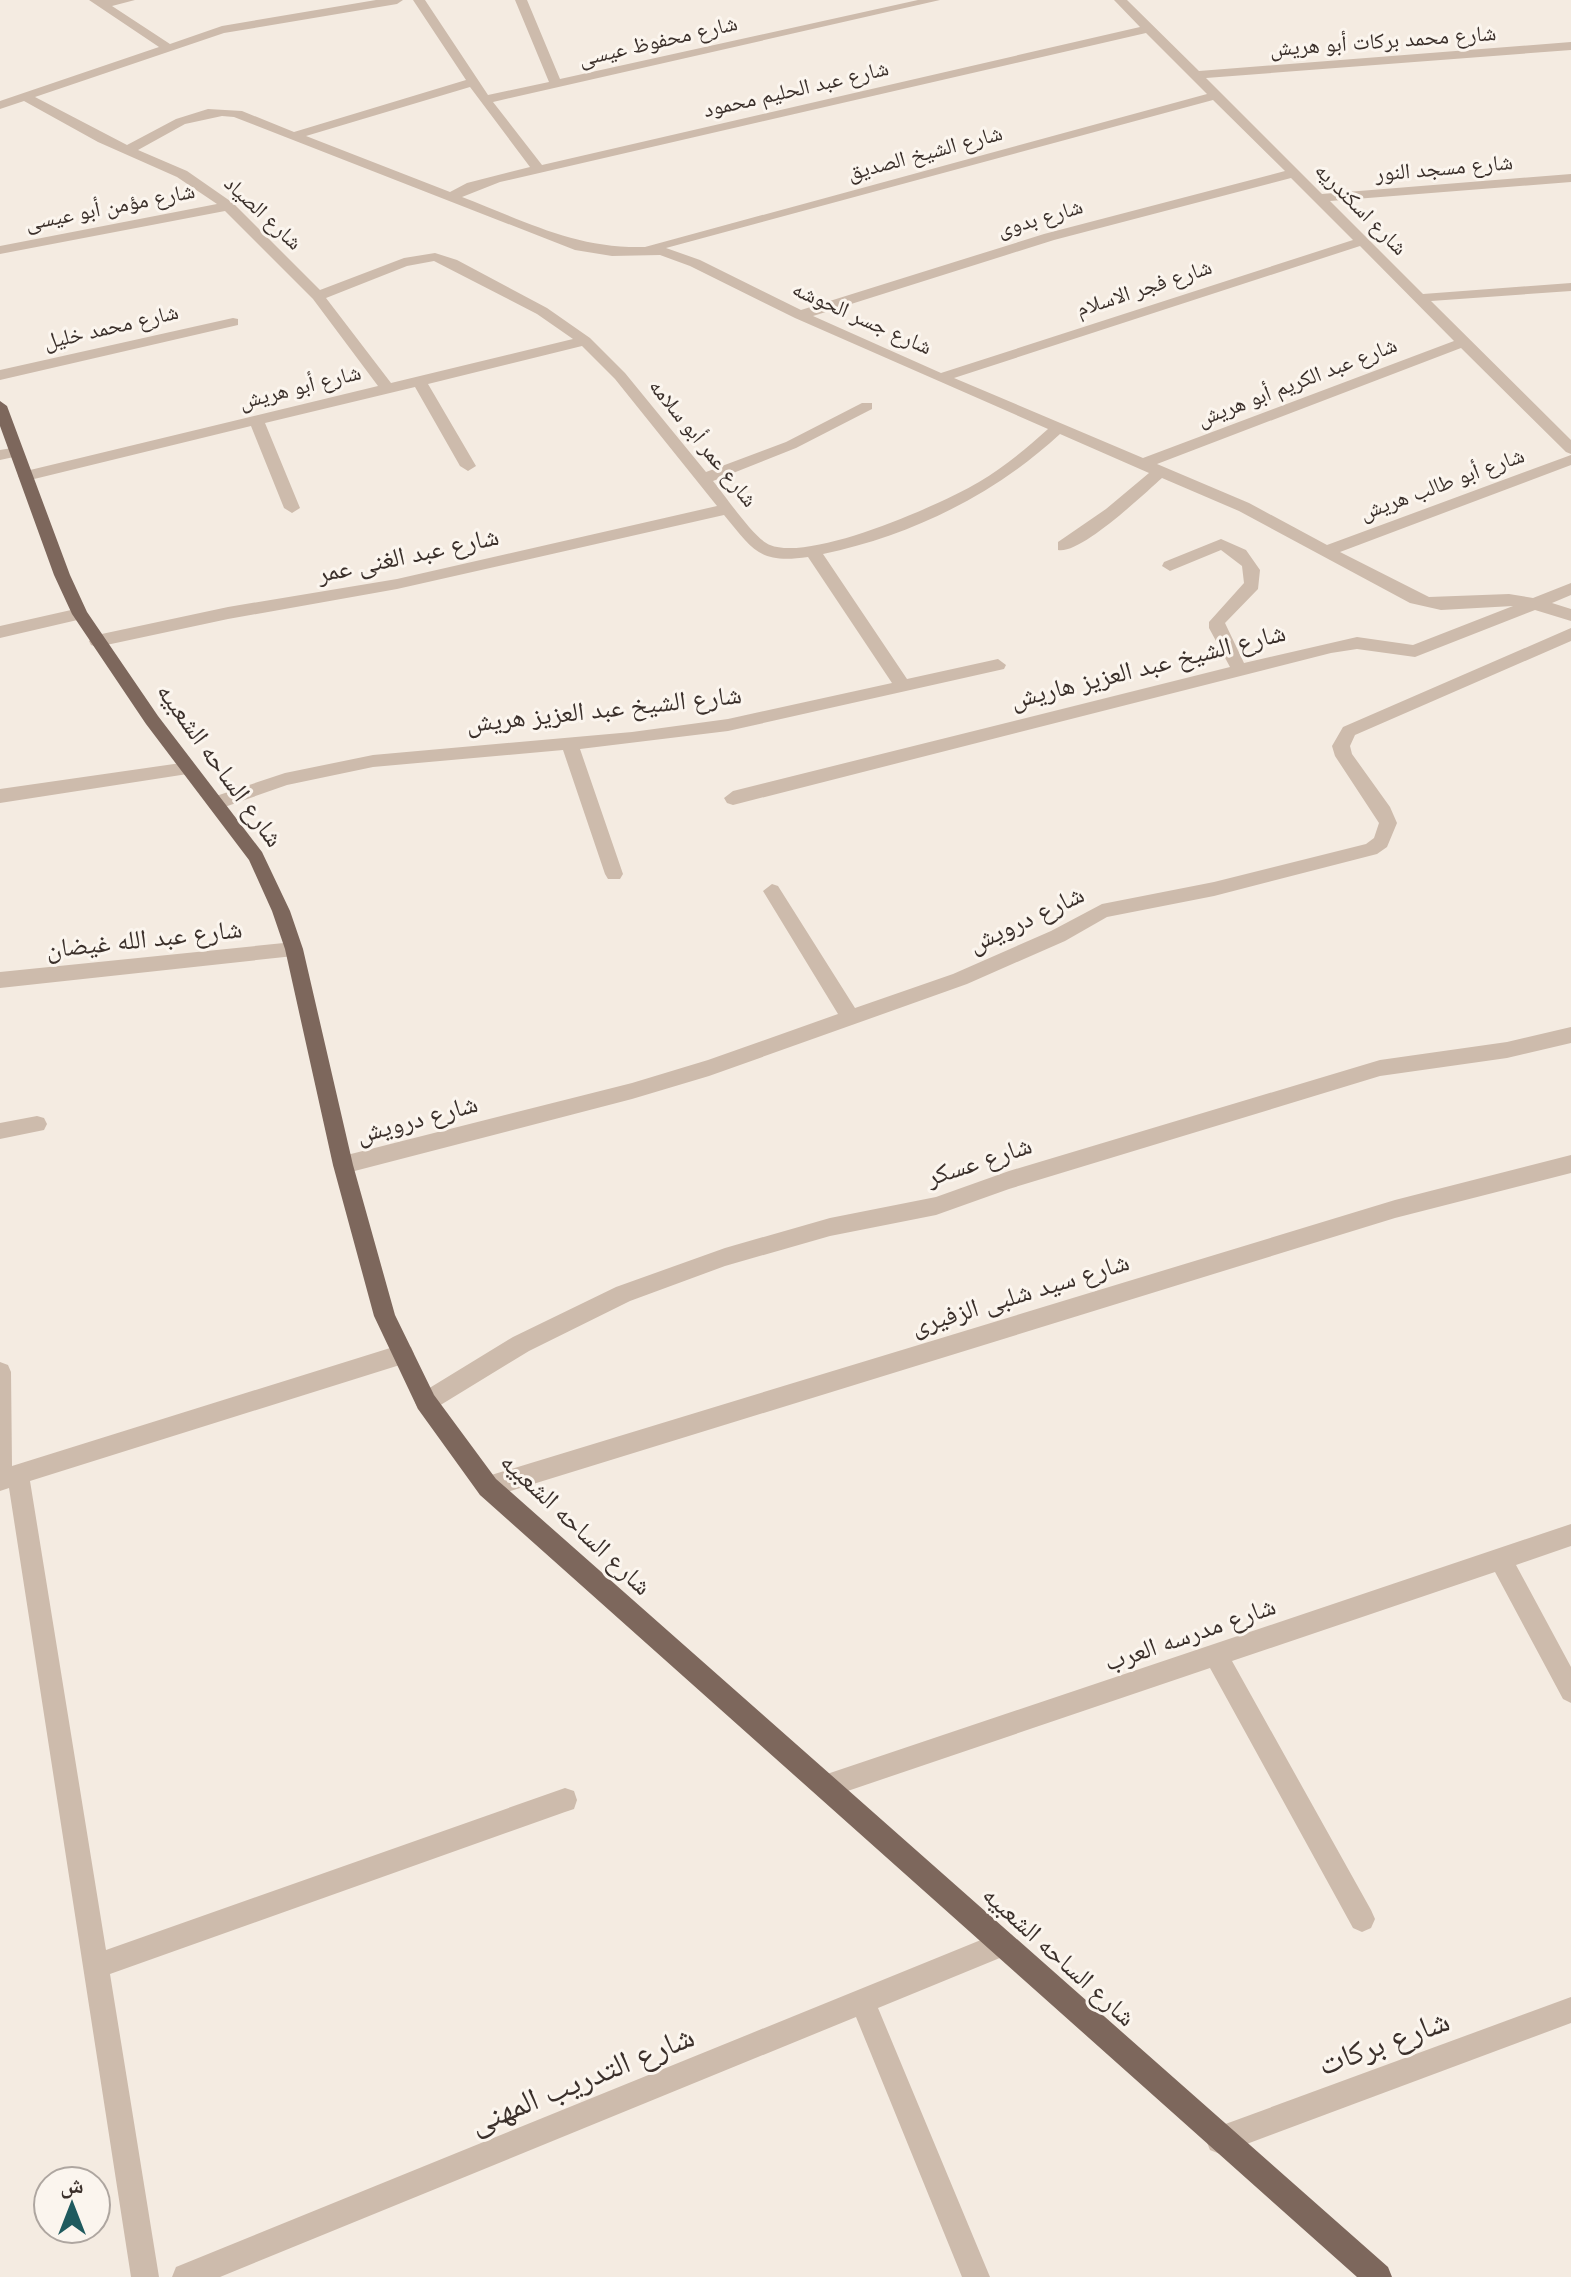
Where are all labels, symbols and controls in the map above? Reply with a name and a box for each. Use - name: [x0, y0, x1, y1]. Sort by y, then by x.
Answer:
- street label: شارع محفوظ عيسى: [576, 10, 740, 72]
- street label: شارع محمد بركات أبو هريش: [1269, 19, 1497, 62]
- street label: شارع عبد الحليم محمود: [701, 55, 892, 124]
- street label: شارع الشيخ الصديق: [845, 120, 1005, 186]
- street label: شارع مسجد النور: [1373, 149, 1514, 187]
- street label: شارع اسكندريه: [1309, 157, 1413, 261]
- street label: شارع الصياد: [219, 170, 307, 256]
- street label: شارع مؤمن أبو عيسى: [23, 177, 197, 236]
- street label: شارع بدوى: [994, 193, 1086, 243]
- street label: شارع فجر الاسلام: [1073, 254, 1216, 323]
- street label: شارع جسر الحوشه: [788, 276, 936, 360]
- street label: شارع محمد خليل: [41, 299, 181, 355]
- street label: شارع عبد الكريم أبو هريش: [1193, 331, 1401, 433]
- street label: شارع أبو هريش: [236, 359, 364, 415]
- street label: شارع عمر أبو سلامه: [643, 373, 763, 512]
- street label: شارع أبو طالب هريش: [1356, 442, 1528, 526]
- street label: شارع عبد الغنى عمر: [313, 521, 502, 590]
- street label: شارع الشيخ عبد العزيز هاريش: [1007, 617, 1289, 716]
- street label: شارع الساحه الشعبيه: [150, 677, 290, 853]
- street label: شارع الشيخ عبد العزيز هريش: [465, 679, 743, 740]
- street label: شارع درويش: [963, 879, 1089, 959]
- street label: شارع عبد الله غيضان: [44, 913, 244, 965]
- street label: شارع درويش: [353, 1088, 481, 1150]
- street label: شارع عسكر: [921, 1129, 1036, 1193]
- street label: شارع سيد شلبى الزفيرى: [907, 1246, 1133, 1342]
- street label: شارع الساحه الشعبيه: [494, 1446, 658, 1602]
- street label: شارع مدرسه العرب: [1100, 1590, 1280, 1678]
- street label: شارع الساحه الشعبيه: [976, 1879, 1142, 2033]
- street label: شارع بركات: [1313, 2002, 1455, 2084]
- street label: شارع التدريب المهنى: [464, 2018, 700, 2142]
- north arrow: [32, 2165, 112, 2245]
- text: ش: [60, 2173, 84, 2199]

